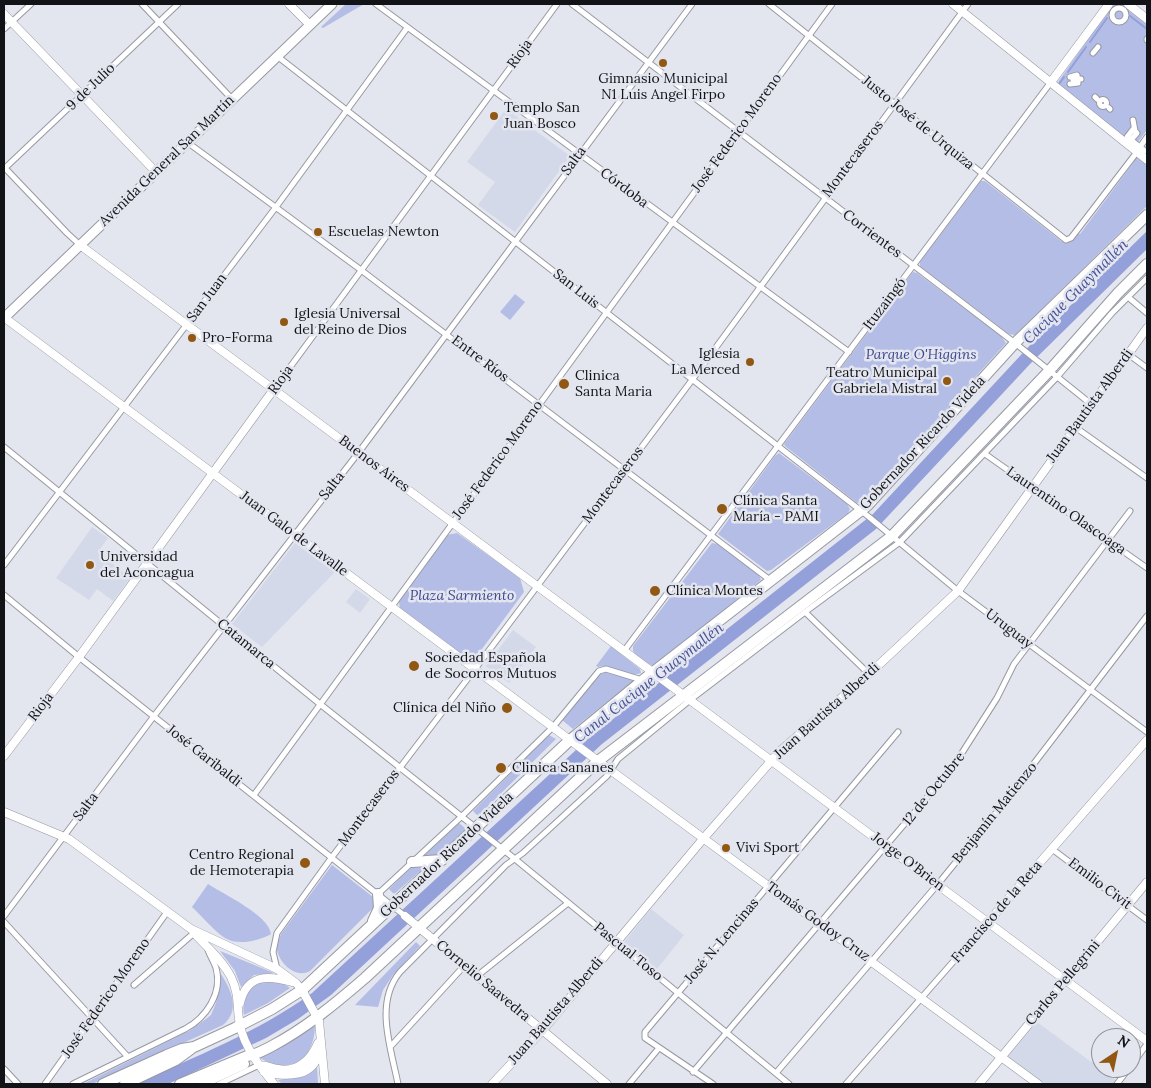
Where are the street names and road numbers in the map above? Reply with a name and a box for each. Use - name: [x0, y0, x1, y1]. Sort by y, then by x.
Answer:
- street label: Rioja: [504, 36, 536, 72]
- street label: 9 de Julio: [63, 60, 119, 114]
- street label: José Federico Moreno: [688, 70, 786, 196]
- street label: Justo José de Urquiza: [859, 73, 977, 173]
- street label: Avenida General San Martín: [96, 92, 238, 230]
- street label: Montecaseros: [819, 117, 887, 201]
- street label: Salta: [558, 143, 590, 179]
- street label: Córdoba: [597, 164, 651, 212]
- street label: Corrientes: [839, 206, 905, 262]
- street label: San Luis: [549, 266, 603, 312]
- street label: San Juan: [183, 270, 231, 326]
- street label: Ituzaingó: [860, 275, 910, 333]
- street label: Entre Ríos: [448, 332, 512, 386]
- street label: Juan Bautista Alberdi: [1043, 346, 1137, 466]
- street label: Rioja: [265, 362, 297, 398]
- street label: Gobernador Ricardo Videla: [857, 373, 989, 513]
- street label: José Federico Moreno: [449, 397, 547, 523]
- street label: Buenos Aires: [335, 432, 413, 496]
- street label: Montecaseros: [579, 443, 647, 527]
- street label: Laurentino Olascoaga: [1003, 463, 1129, 559]
- street label: Salta: [316, 468, 348, 504]
- street label: Juan Galo de Lavalle: [237, 488, 351, 580]
- street label: Uruguay: [982, 606, 1036, 652]
- street label: Catamarca: [214, 615, 278, 673]
- street label: Juan Bautista Alberdi: [771, 659, 883, 763]
- street label: Rioja: [25, 689, 57, 725]
- street label: José Garibaldi: [163, 722, 245, 790]
- street label: 12 de Octubre: [899, 749, 969, 829]
- street label: Benjamín Matienzo: [949, 759, 1041, 867]
- street label: Montecaseros: [335, 766, 403, 850]
- street label: Salta: [70, 789, 102, 825]
- street label: Gobernador Ricardo Videla: [377, 789, 517, 921]
- street label: Jorge O'Brien: [868, 829, 948, 895]
- street label: Emilio Civit: [1065, 855, 1135, 913]
- street label: Francisco de la Reta: [948, 858, 1046, 966]
- street label: Tomás Godoy Cruz: [763, 879, 873, 965]
- street label: José N. Lencinas: [681, 895, 763, 987]
- street label: Pascual Toso: [590, 919, 666, 985]
- street label: José Federico Moreno: [58, 935, 154, 1061]
- street label: Cornelio Saavedra: [432, 937, 534, 1025]
- street label: Carlos Pellegrini: [1022, 937, 1104, 1029]
- street label: Juan Bautista Alberdi: [505, 954, 607, 1068]

